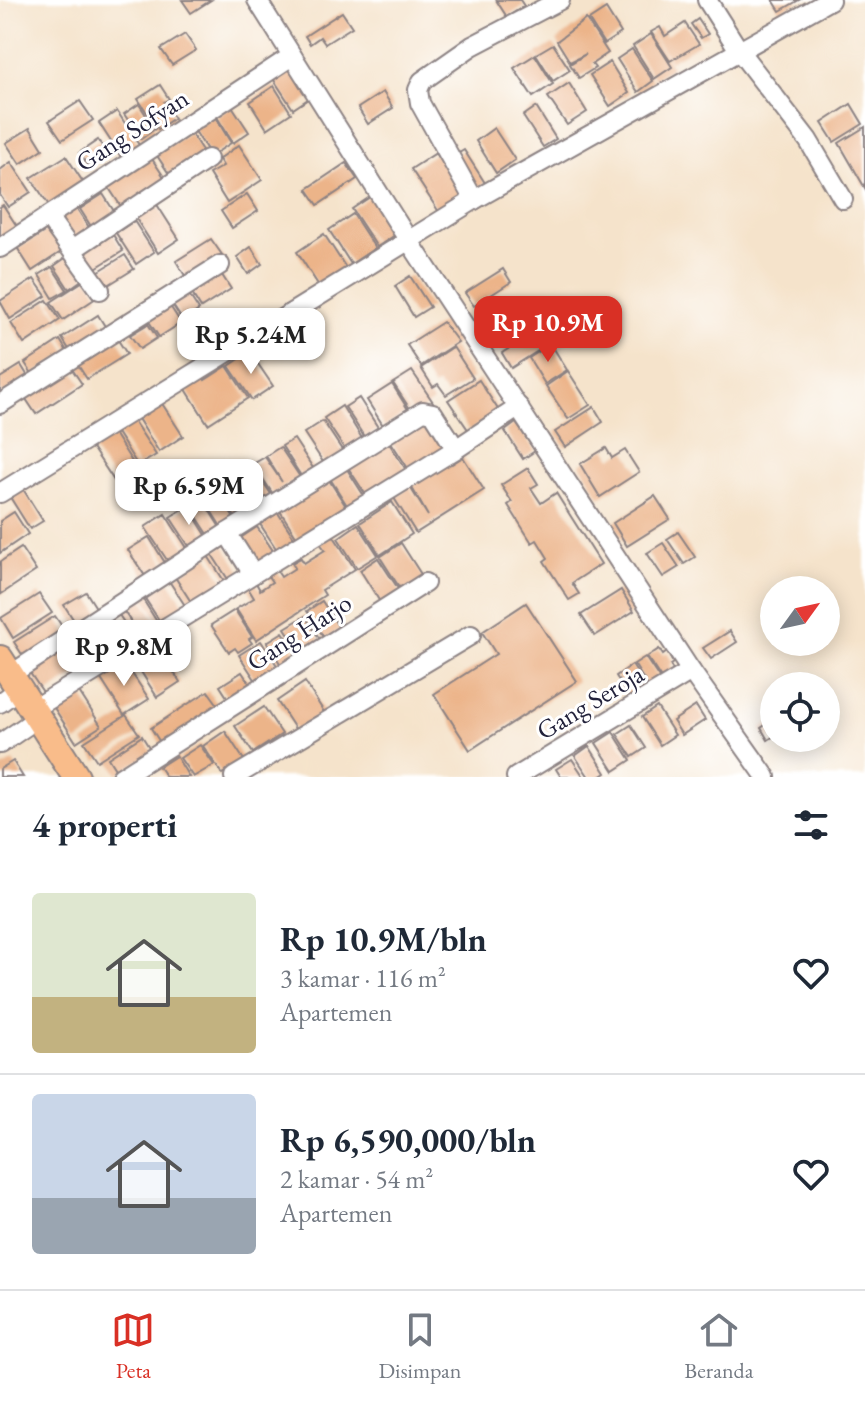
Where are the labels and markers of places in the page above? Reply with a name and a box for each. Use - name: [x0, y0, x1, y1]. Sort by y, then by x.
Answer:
- pin: Rp 10.9M: [465, 296, 631, 364]
- pin: Rp 5.24M: [168, 308, 334, 376]
- pin: Rp 6.59M: [106, 459, 272, 527]
- pin: Rp 9.8M: [50, 620, 198, 688]

